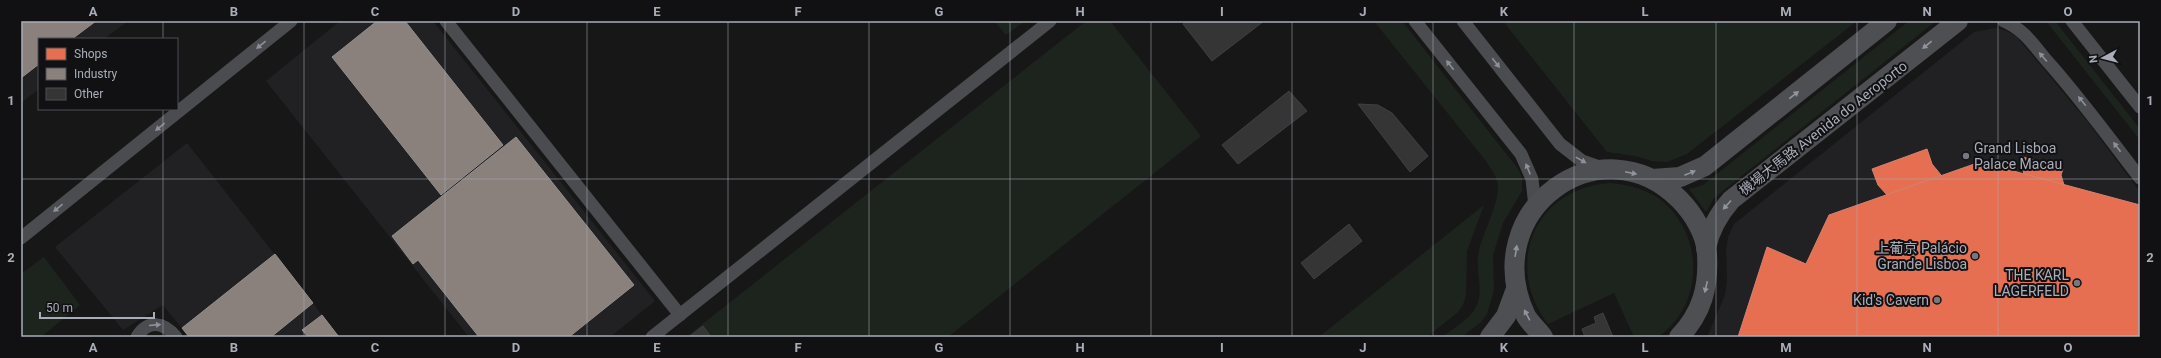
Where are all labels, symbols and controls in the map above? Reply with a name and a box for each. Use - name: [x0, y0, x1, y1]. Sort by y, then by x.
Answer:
- text: A: [89, 4, 98, 19]
- text: B: [230, 4, 238, 19]
- text: C: [371, 4, 380, 19]
- text: D: [512, 4, 520, 19]
- text: E: [653, 4, 661, 19]
- text: F: [794, 4, 802, 19]
- text: G: [935, 4, 944, 19]
- text: H: [1075, 4, 1085, 19]
- text: I: [1220, 4, 1224, 19]
- text: J: [1359, 4, 1367, 19]
- text: K: [1500, 4, 1509, 19]
- text: L: [1641, 4, 1649, 19]
- text: M: [1780, 4, 1792, 19]
- text: N: [1922, 4, 1932, 19]
- text: O: [2064, 4, 2073, 19]
- legend: [38, 38, 178, 110]
- north arrow: [2083, 38, 2123, 78]
- one-way arrow: [256, 41, 266, 50]
- one-way arrow: [1922, 41, 1933, 50]
- text: Shops: [74, 47, 108, 61]
- one-way arrow: [2039, 51, 2048, 62]
- text: N: [2087, 54, 2100, 64]
- one-way arrow: [1492, 57, 1500, 68]
- street label: 機場大馬路 Avenida do Aeroporto: [1736, 58, 1910, 198]
- one-way arrow: [1446, 60, 1454, 71]
- text: Industry: [74, 67, 118, 81]
- text: Other: [74, 87, 103, 101]
- one-way arrow: [1788, 91, 1799, 99]
- text: 1: [7, 93, 15, 108]
- text: 1: [2146, 93, 2154, 108]
- one-way arrow: [2077, 95, 2086, 106]
- one-way arrow: [154, 122, 165, 131]
- place label: Grand Lisboa Palace Macau: [1974, 140, 2062, 172]
- one-way arrow: [2113, 142, 2121, 152]
- marker: Grand Lisboa Palace Macau: [1961, 151, 1971, 161]
- one-way arrow: [1575, 156, 1587, 163]
- one-way arrow: [1525, 163, 1531, 174]
- one-way arrow: [1625, 170, 1637, 176]
- one-way arrow: [1685, 170, 1697, 176]
- one-way arrow: [1722, 200, 1732, 210]
- one-way arrow: [53, 204, 64, 213]
- place label: 上葡京 Palácio Grande Lisboa: [1875, 240, 1967, 272]
- one-way arrow: [1513, 244, 1519, 257]
- text: 2: [7, 250, 15, 265]
- text: 2: [2146, 250, 2154, 265]
- marker: 上葡京 Palácio Grande Lisboa: [1970, 251, 1980, 261]
- place label: THE KARL LAGERFELD: [1994, 267, 2069, 299]
- marker: THE KARL LAGERFELD: [2072, 278, 2082, 288]
- one-way arrow: [1702, 281, 1708, 293]
- place label: Kid's Cavern: [1853, 292, 1929, 308]
- scale bar: [40, 294, 154, 320]
- marker: Kid's Cavern: [1932, 295, 1942, 305]
- text: 50 m: [46, 301, 73, 315]
- one-way arrow: [1524, 309, 1530, 321]
- one-way arrow: [149, 322, 161, 329]
- text: A: [89, 340, 98, 355]
- text: B: [230, 340, 238, 355]
- text: C: [371, 340, 380, 355]
- text: D: [512, 340, 520, 355]
- text: E: [653, 340, 661, 355]
- text: F: [794, 340, 802, 355]
- text: G: [935, 340, 944, 355]
- text: H: [1075, 340, 1085, 355]
- text: I: [1220, 340, 1224, 355]
- text: J: [1359, 340, 1367, 355]
- text: K: [1500, 340, 1509, 355]
- text: L: [1641, 340, 1649, 355]
- text: M: [1780, 340, 1792, 355]
- text: N: [1922, 340, 1932, 355]
- text: O: [2064, 340, 2073, 355]

